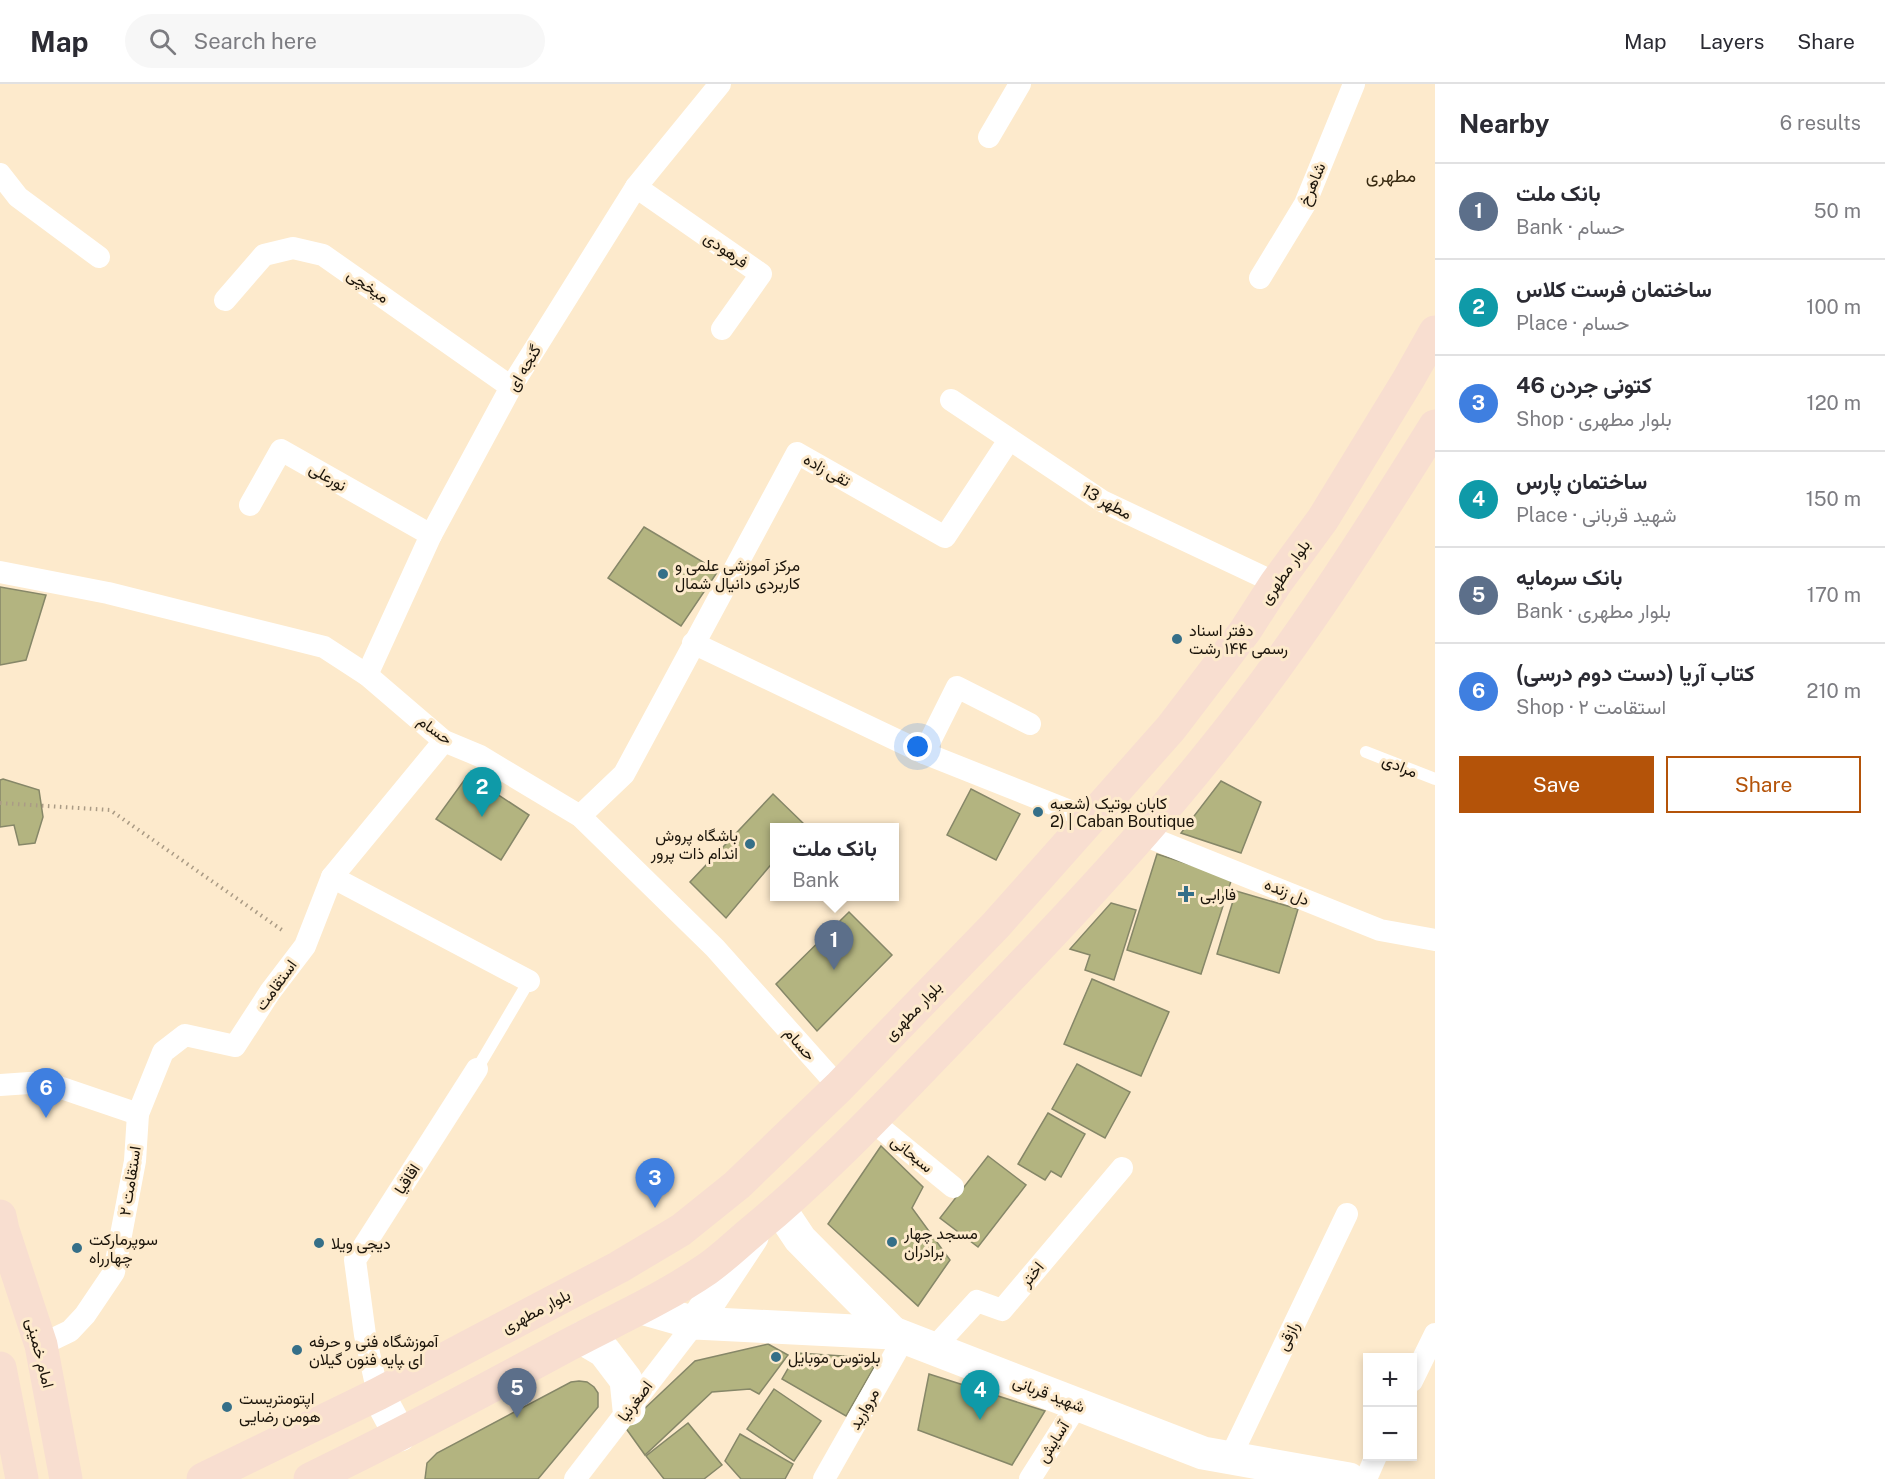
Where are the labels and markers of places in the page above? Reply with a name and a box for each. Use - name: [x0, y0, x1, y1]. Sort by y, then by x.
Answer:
- place label: مرکز آموزشی علمی و کاربردی دانیال شمال: [675, 556, 800, 594]
- marker: مرکز آموزشی علمی و کاربردی دانیال شمال: [656, 567, 670, 581]
- place label: دفتر اسناد رسمی ۱۴۴ رشت: [1189, 621, 1288, 659]
- marker: دفتر اسناد رسمی ۱۴۴ رشت: [1170, 632, 1184, 646]
- pin: 2: [462, 768, 502, 817]
- place label: کابان بوتیک (شعبه 2) | Caban Boutique: [1050, 794, 1195, 831]
- marker: کابان بوتیک (شعبه 2) | Caban Boutique: [1031, 805, 1045, 819]
- place label: باشگاه پروش اندام ذات پرور: [650, 826, 738, 865]
- marker: باشگاه پروش اندام ذات پرور: [743, 837, 757, 851]
- marker: فارابی: [1177, 885, 1195, 903]
- place label: فارابی: [1200, 885, 1236, 905]
- pin: 1: [814, 920, 854, 970]
- pin: 6: [26, 1068, 66, 1118]
- pin: 3: [636, 1158, 674, 1208]
- place label: مسجد چهار برادران: [903, 1224, 978, 1262]
- place label: سوپرمارکت چهارراه: [89, 1230, 158, 1269]
- place label: دیجی ویلا: [331, 1234, 391, 1254]
- marker: مسجد چهار برادران: [885, 1235, 899, 1249]
- marker: دیجی ویلا: [312, 1236, 326, 1250]
- marker: سوپرمارکت چهارراه: [70, 1241, 84, 1255]
- place label: آموزشگاه فنی و حرفه ای ‍پایه فنون گیلان: [309, 1332, 440, 1371]
- marker: آموزشگاه فنی و حرفه ای ‍پایه فنون گیلان: [290, 1343, 304, 1357]
- place label: بلوتوس موبایل: [788, 1348, 881, 1368]
- marker: بلوتوس موبایل: [769, 1350, 783, 1364]
- pin: 5: [498, 1368, 536, 1418]
- pin: 4: [960, 1370, 1000, 1420]
- place label: اپتومتریست هومن رضایی: [239, 1389, 321, 1427]
- marker: اپتومتریست هومن رضایی: [220, 1400, 234, 1414]

